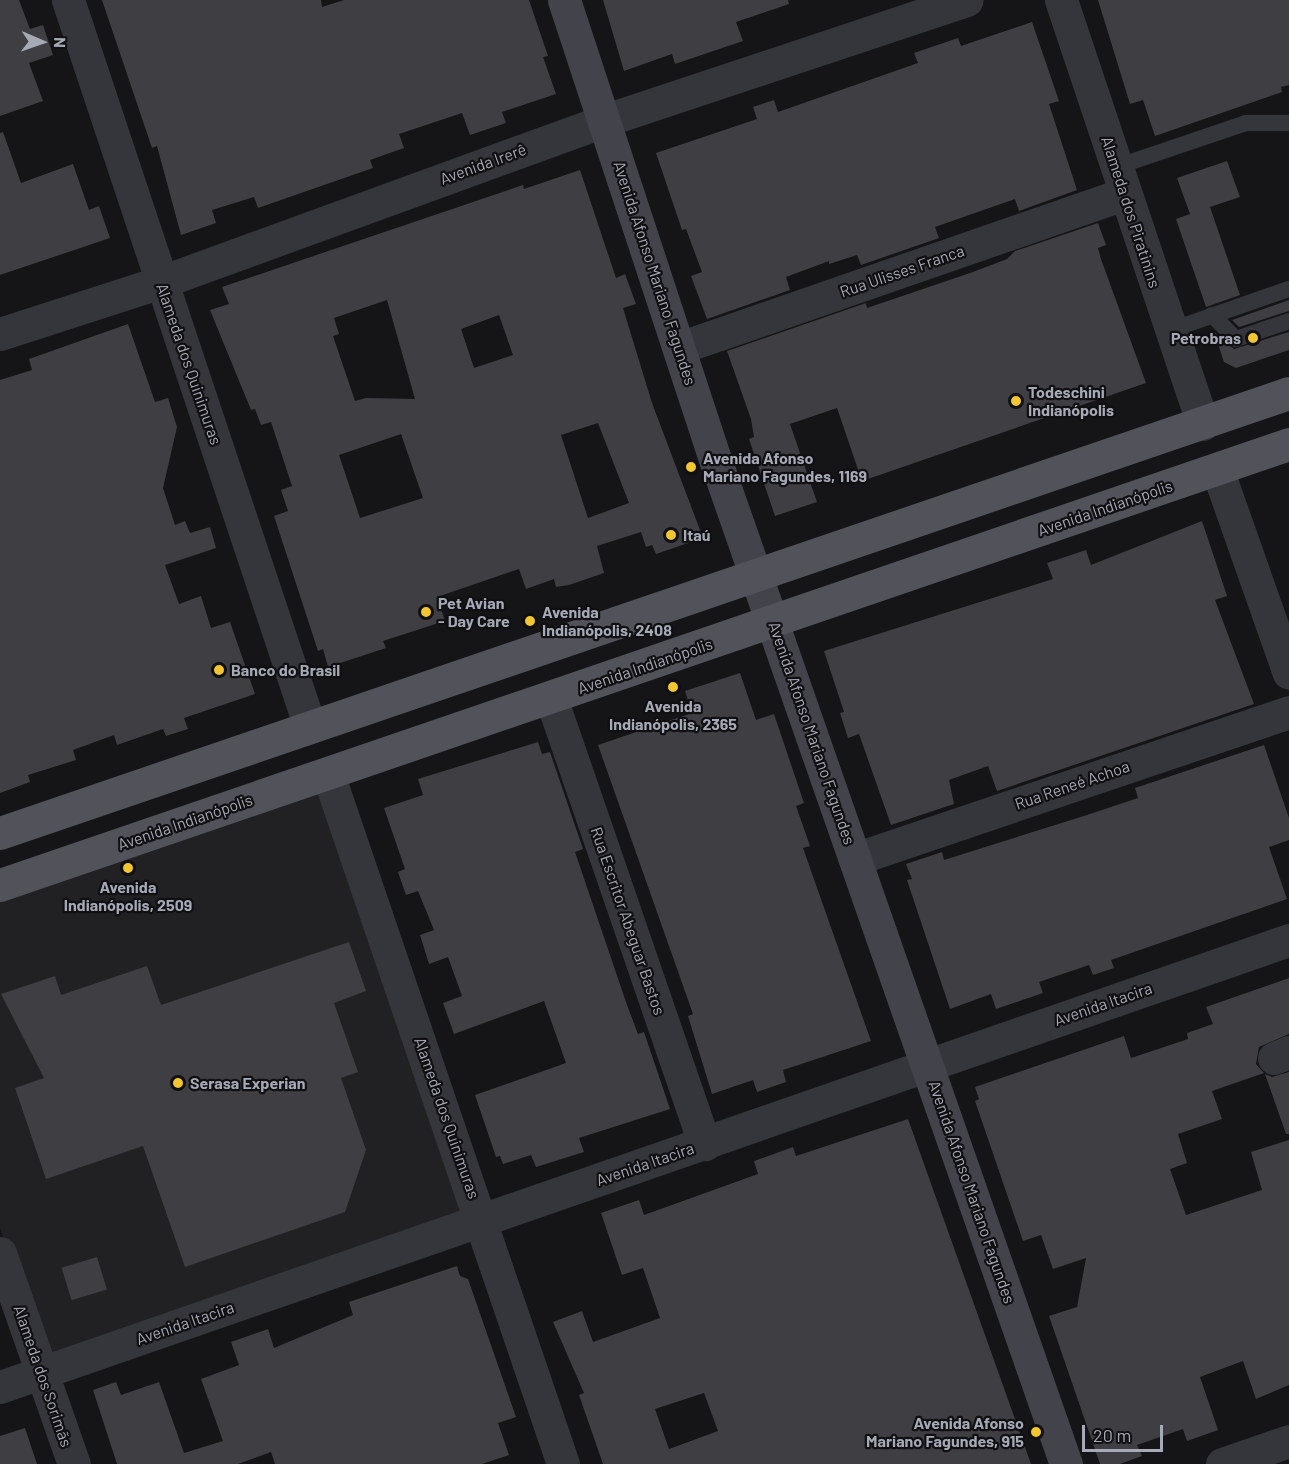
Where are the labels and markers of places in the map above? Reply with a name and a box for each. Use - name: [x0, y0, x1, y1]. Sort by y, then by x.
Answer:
- place label: Petrobras: [1171, 328, 1241, 348]
- marker: Petrobras: [1246, 331, 1260, 345]
- place label: Todeschini Indianópolis: [1028, 382, 1114, 420]
- marker: Todeschini Indianópolis: [1009, 394, 1023, 408]
- place label: Avenida Afonso Mariano Fagundes, 1169: [703, 448, 867, 486]
- marker: Avenida Afonso Mariano Fagundes, 1169: [684, 460, 698, 474]
- place label: Itaú: [683, 525, 710, 545]
- marker: Itaú: [664, 528, 678, 542]
- place label: Pet Avian - Day Care: [438, 593, 510, 631]
- place label: Avenida Indianópolis, 2408: [542, 602, 672, 640]
- marker: Pet Avian - Day Care: [419, 605, 433, 619]
- marker: Avenida Indianópolis, 2408: [523, 614, 537, 628]
- place label: Banco do Brasil: [231, 660, 340, 680]
- marker: Banco do Brasil: [212, 663, 226, 677]
- marker: Avenida Indianópolis, 2365: [666, 680, 680, 694]
- place label: Avenida Indianópolis, 2365: [609, 696, 737, 734]
- marker: Avenida Indianópolis, 2509: [121, 861, 135, 875]
- place label: Avenida Indianópolis, 2509: [64, 877, 192, 915]
- place label: Serasa Experian: [190, 1073, 306, 1093]
- marker: Serasa Experian: [171, 1076, 185, 1090]
- place label: Avenida Afonso Mariano Fagundes, 915: [866, 1413, 1024, 1451]
- marker: Avenida Afonso Mariano Fagundes, 915: [1029, 1425, 1043, 1439]

